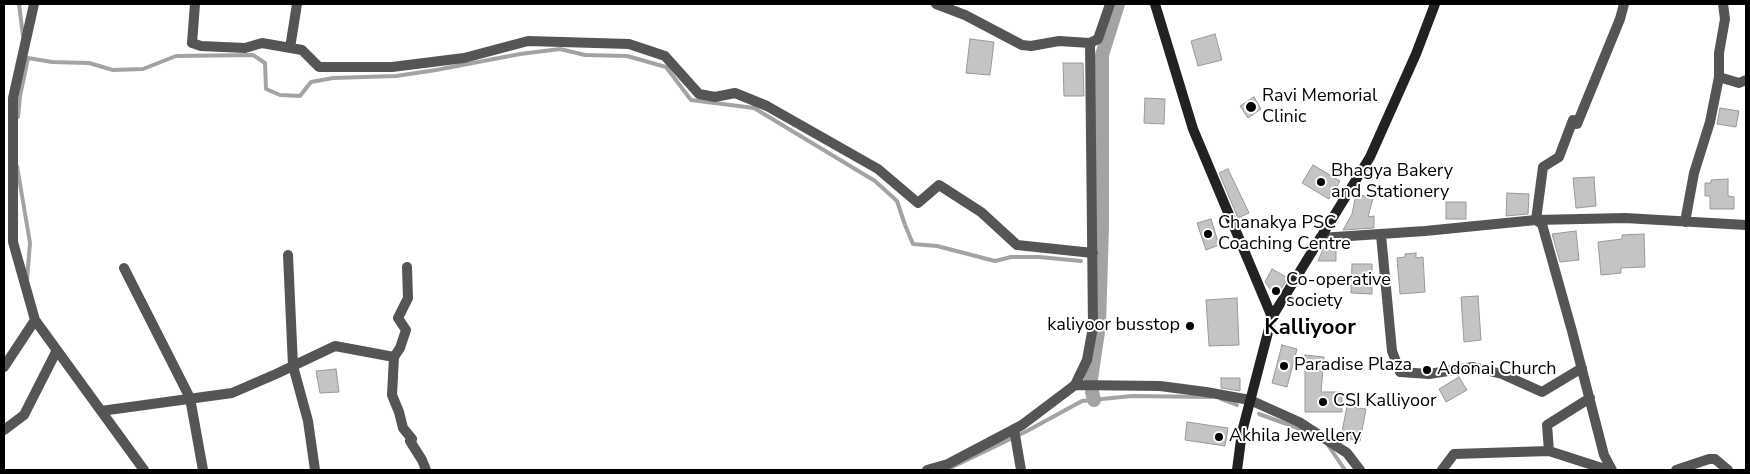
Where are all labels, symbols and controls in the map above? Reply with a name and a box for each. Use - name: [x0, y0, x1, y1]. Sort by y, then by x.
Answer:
- place label: Ravi Memorial Clinic: [1262, 86, 1377, 128]
- marker: Ravi Memorial Clinic: [1244, 100, 1258, 114]
- place label: Bhagya Bakery and Stationery: [1331, 161, 1453, 203]
- marker: Bhagya Bakery and Stationery: [1315, 176, 1327, 188]
- place label: Chanakya PSC Coaching Centre: [1218, 213, 1351, 255]
- marker: Chanakya PSC Coaching Centre: [1202, 228, 1214, 240]
- place label: Co-operative society: [1286, 270, 1391, 312]
- marker: Co-operative society: [1270, 285, 1282, 297]
- place label: kaliyoor busstop: [1047, 315, 1180, 337]
- district label: Kalliyoor: [1264, 316, 1356, 342]
- marker: kaliyoor busstop: [1184, 320, 1196, 332]
- place label: Paradise Plaza: [1294, 355, 1412, 377]
- place label: Adonai Church: [1437, 359, 1556, 381]
- marker: Paradise Plaza: [1278, 360, 1290, 372]
- marker: Adonai Church: [1421, 364, 1433, 376]
- place label: CSI Kalliyoor: [1333, 391, 1436, 413]
- marker: CSI Kalliyoor: [1317, 396, 1329, 408]
- place label: Akhila Jewellery: [1229, 426, 1361, 448]
- marker: Akhila Jewellery: [1213, 431, 1225, 443]

